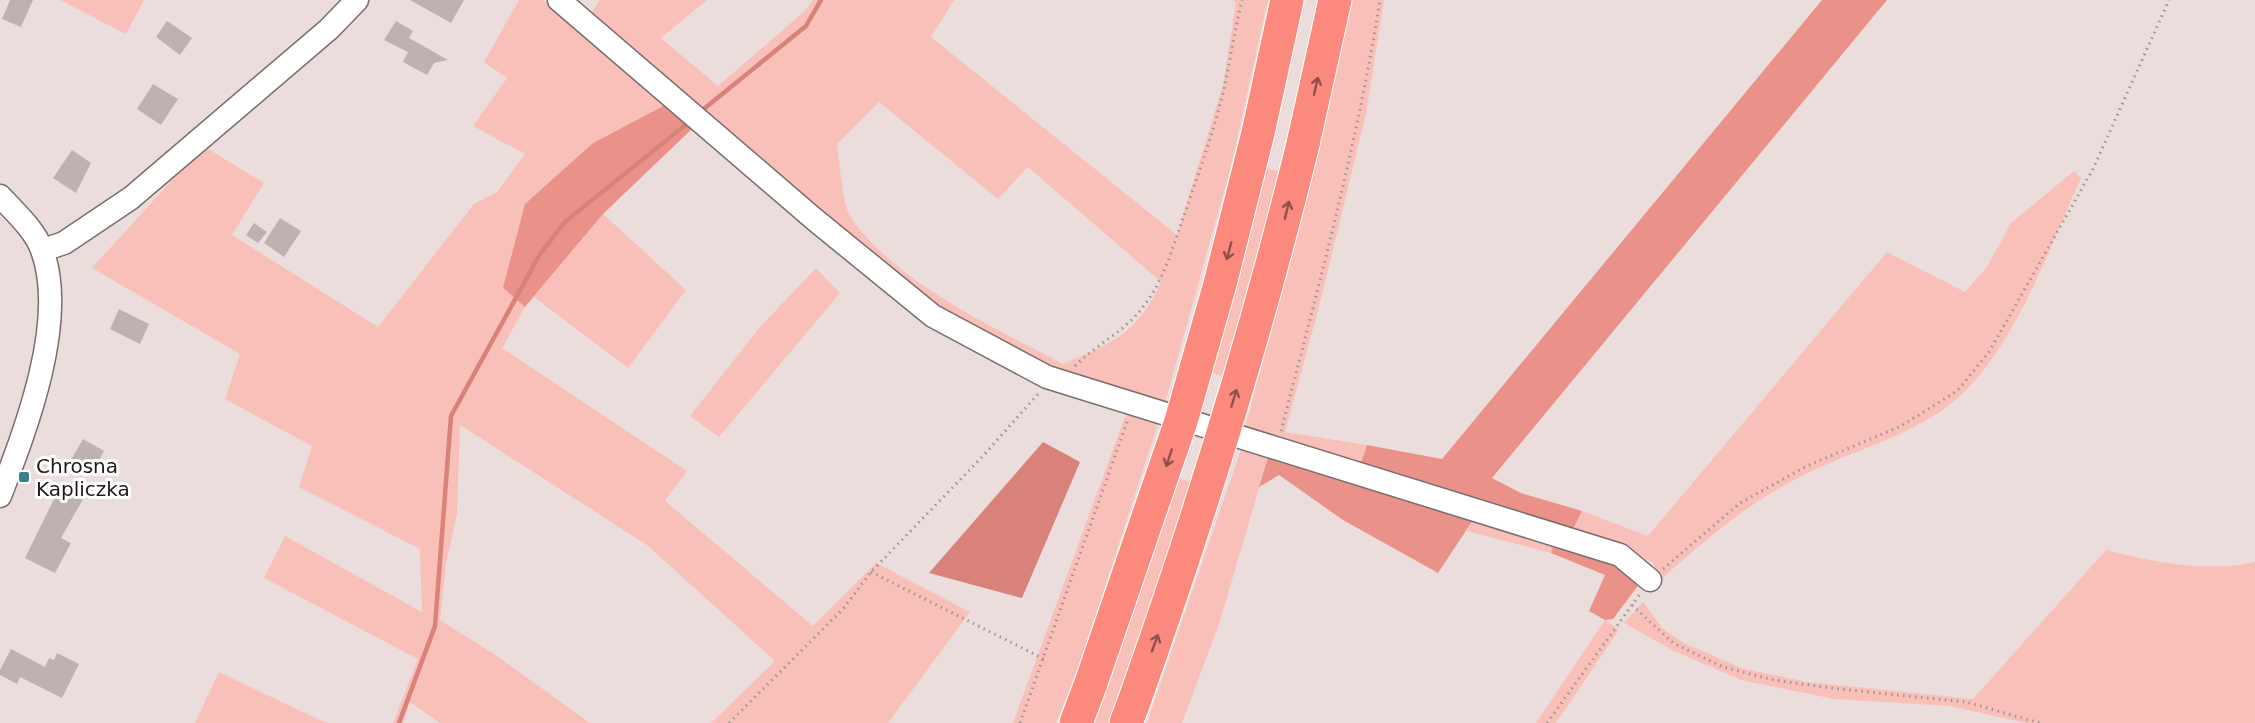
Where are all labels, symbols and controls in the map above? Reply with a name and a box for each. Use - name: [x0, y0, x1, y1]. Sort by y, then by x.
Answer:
- one-way arrow: [1311, 77, 1322, 97]
- one-way arrow: [1281, 201, 1293, 220]
- one-way arrow: [1223, 241, 1234, 260]
- one-way arrow: [1229, 389, 1240, 408]
- one-way arrow: [1163, 448, 1174, 467]
- place label: Chrosna Kapliczka: [36, 454, 130, 501]
- marker: Chrosna Kapliczka: [17, 470, 31, 484]
- one-way arrow: [1150, 635, 1161, 653]

